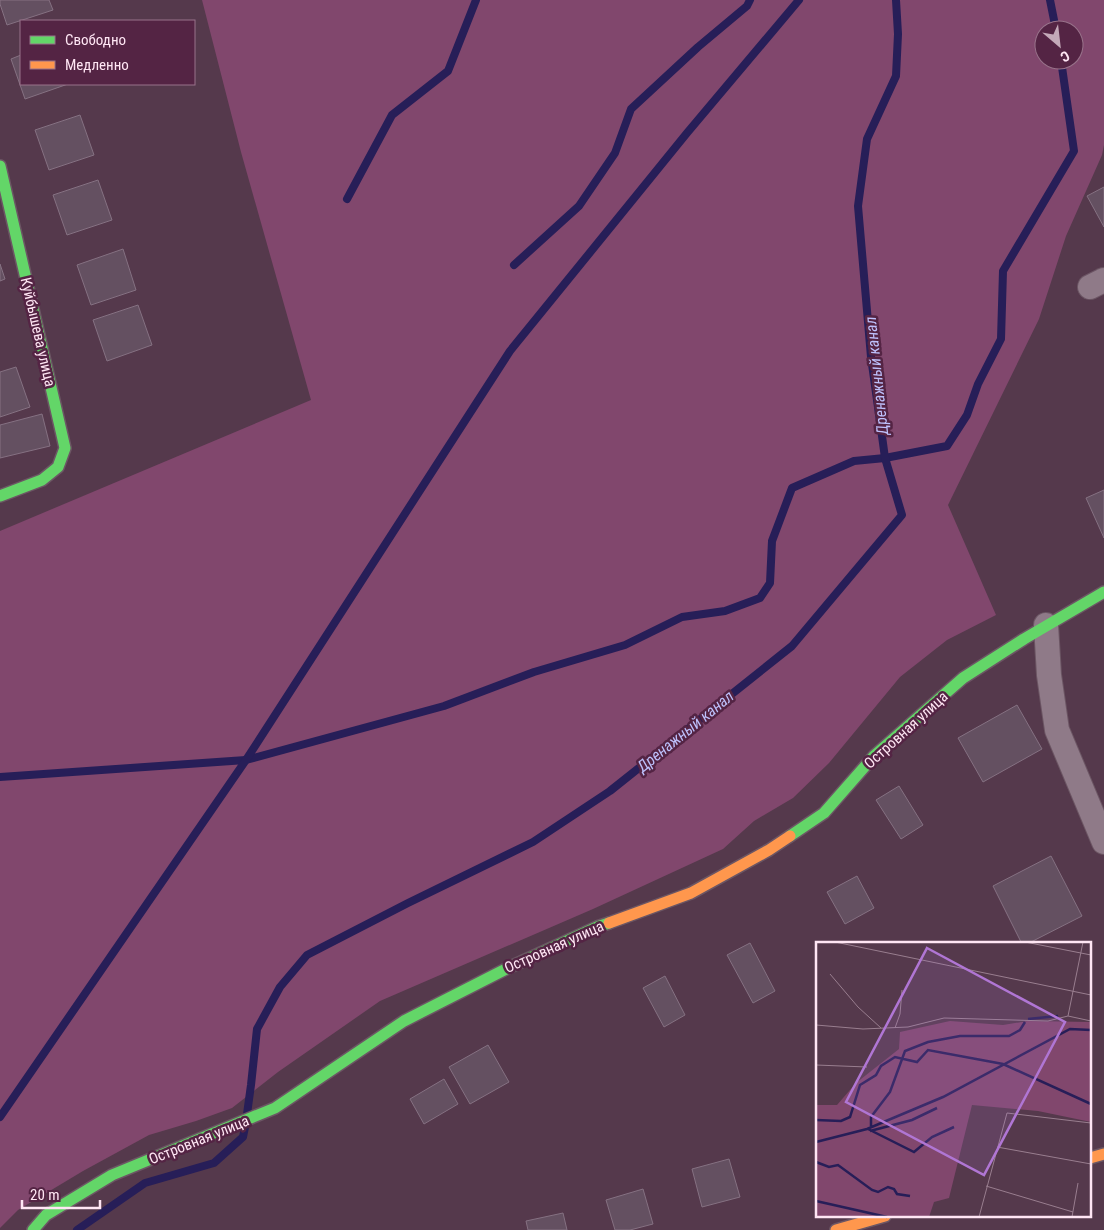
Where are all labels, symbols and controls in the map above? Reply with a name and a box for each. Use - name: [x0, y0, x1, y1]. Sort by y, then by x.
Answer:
- legend: [20, 20, 195, 85]
- north arrow: [1034, 20, 1084, 70]
- text: Свободно: [65, 31, 126, 49]
- text: С: [1058, 48, 1072, 65]
- text: Медленно: [65, 56, 129, 74]
- street label: Куйбышева улица: [17, 276, 59, 388]
- water label: Дренажный канал: [861, 316, 892, 437]
- water label: Дренажный канал: [632, 687, 738, 777]
- street label: Островная улица: [860, 688, 952, 772]
- street label: Островная улица: [502, 917, 606, 977]
- inset map: [816, 942, 1092, 1218]
- street label: Островная улица: [146, 1112, 252, 1168]
- scale bar: [22, 1178, 100, 1210]
- text: 20 m: [30, 1186, 60, 1204]

